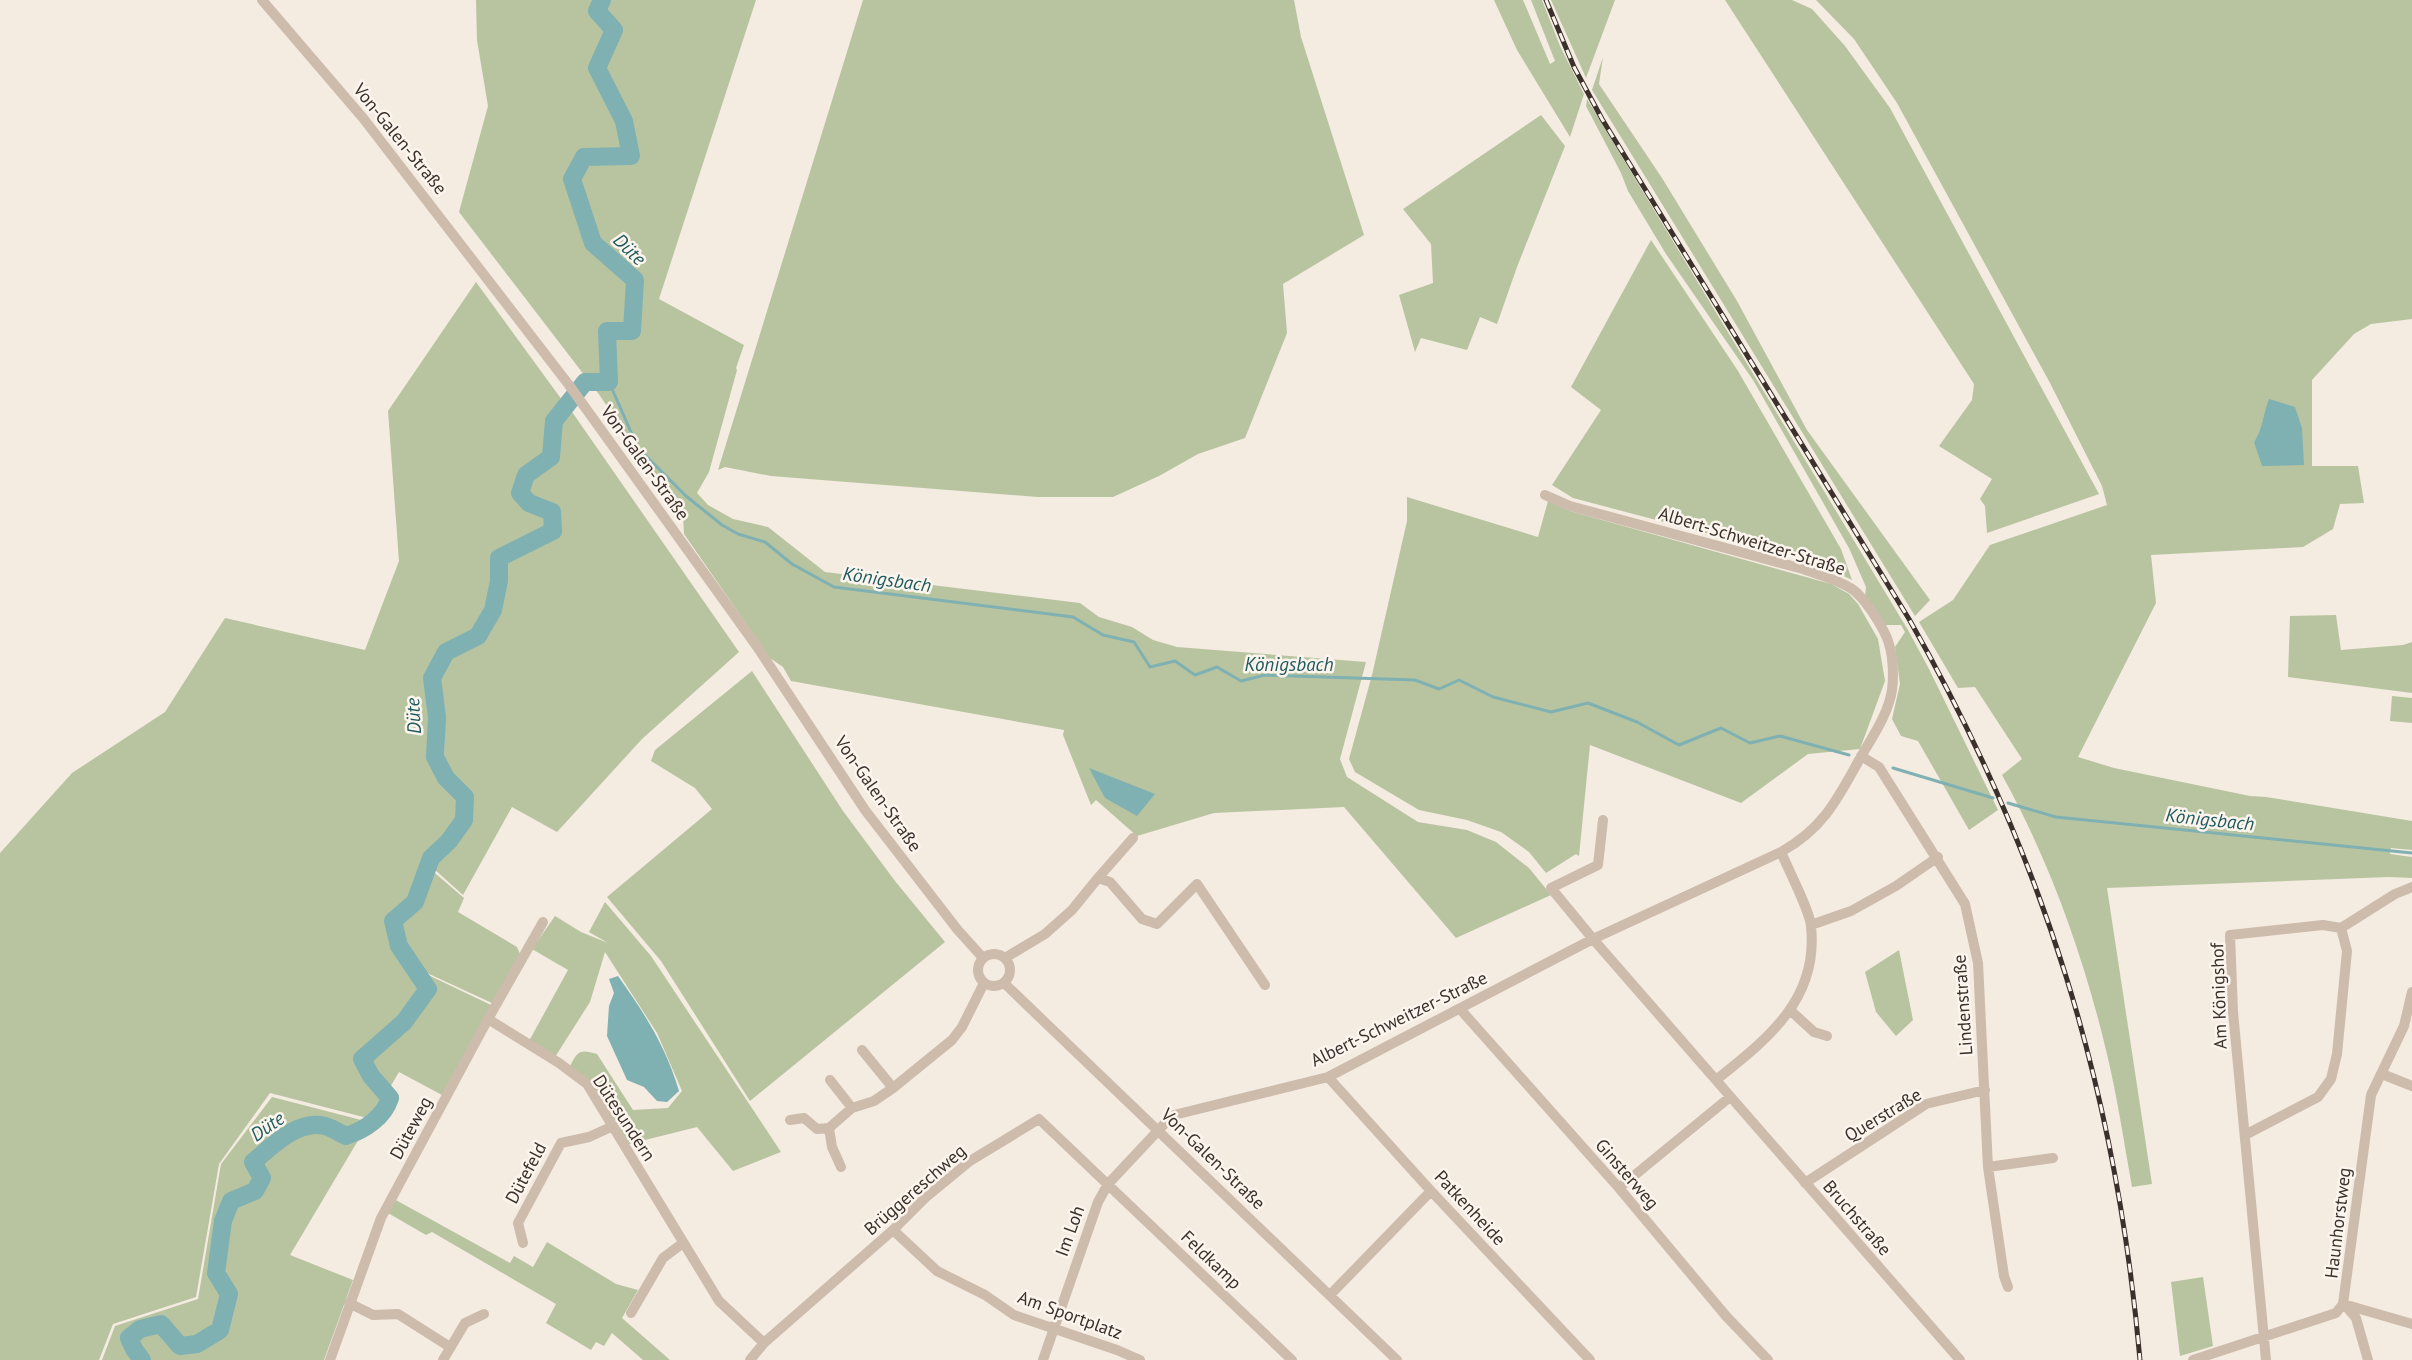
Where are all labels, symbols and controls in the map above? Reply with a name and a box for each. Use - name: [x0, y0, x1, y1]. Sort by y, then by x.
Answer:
- street label: Von-Galen-Straße: [348, 78, 452, 199]
- water label: Düte: [609, 228, 652, 270]
- street label: Von-Galen-Straße: [595, 400, 695, 525]
- street label: Albert-Schweitzer-Straße: [1656, 501, 1848, 580]
- water label: Königsbach: [841, 561, 933, 597]
- water label: Königsbach: [1244, 652, 1334, 676]
- water label: Düte: [400, 697, 426, 735]
- street label: Von-Galen-Straße: [829, 730, 927, 856]
- water label: Königsbach: [2164, 802, 2256, 836]
- street label: Am Königshof: [2205, 941, 2232, 1050]
- street label: Lindenstraße: [1947, 954, 1978, 1056]
- street label: Albert-Schweitzer-Straße: [1307, 966, 1491, 1071]
- street label: Dütesundern: [588, 1070, 661, 1165]
- street label: Querstraße: [1840, 1083, 1925, 1147]
- street label: Düteweg: [384, 1092, 437, 1163]
- street label: Von-Galen-Straße: [1156, 1102, 1270, 1214]
- water label: Düte: [245, 1106, 289, 1146]
- street label: Ginsterweg: [1590, 1134, 1664, 1214]
- street label: Dütefeld: [500, 1138, 551, 1207]
- street label: Brüggereschweg: [859, 1139, 970, 1240]
- street label: Patkenheide: [1430, 1165, 1511, 1250]
- street label: Haunhorstweg: [2319, 1166, 2356, 1280]
- street label: Bruchstraße: [1818, 1175, 1897, 1260]
- street label: Im Loh: [1050, 1202, 1089, 1259]
- street label: Feldkamp: [1176, 1225, 1246, 1294]
- street label: Am Sportplatz: [1015, 1285, 1126, 1344]

